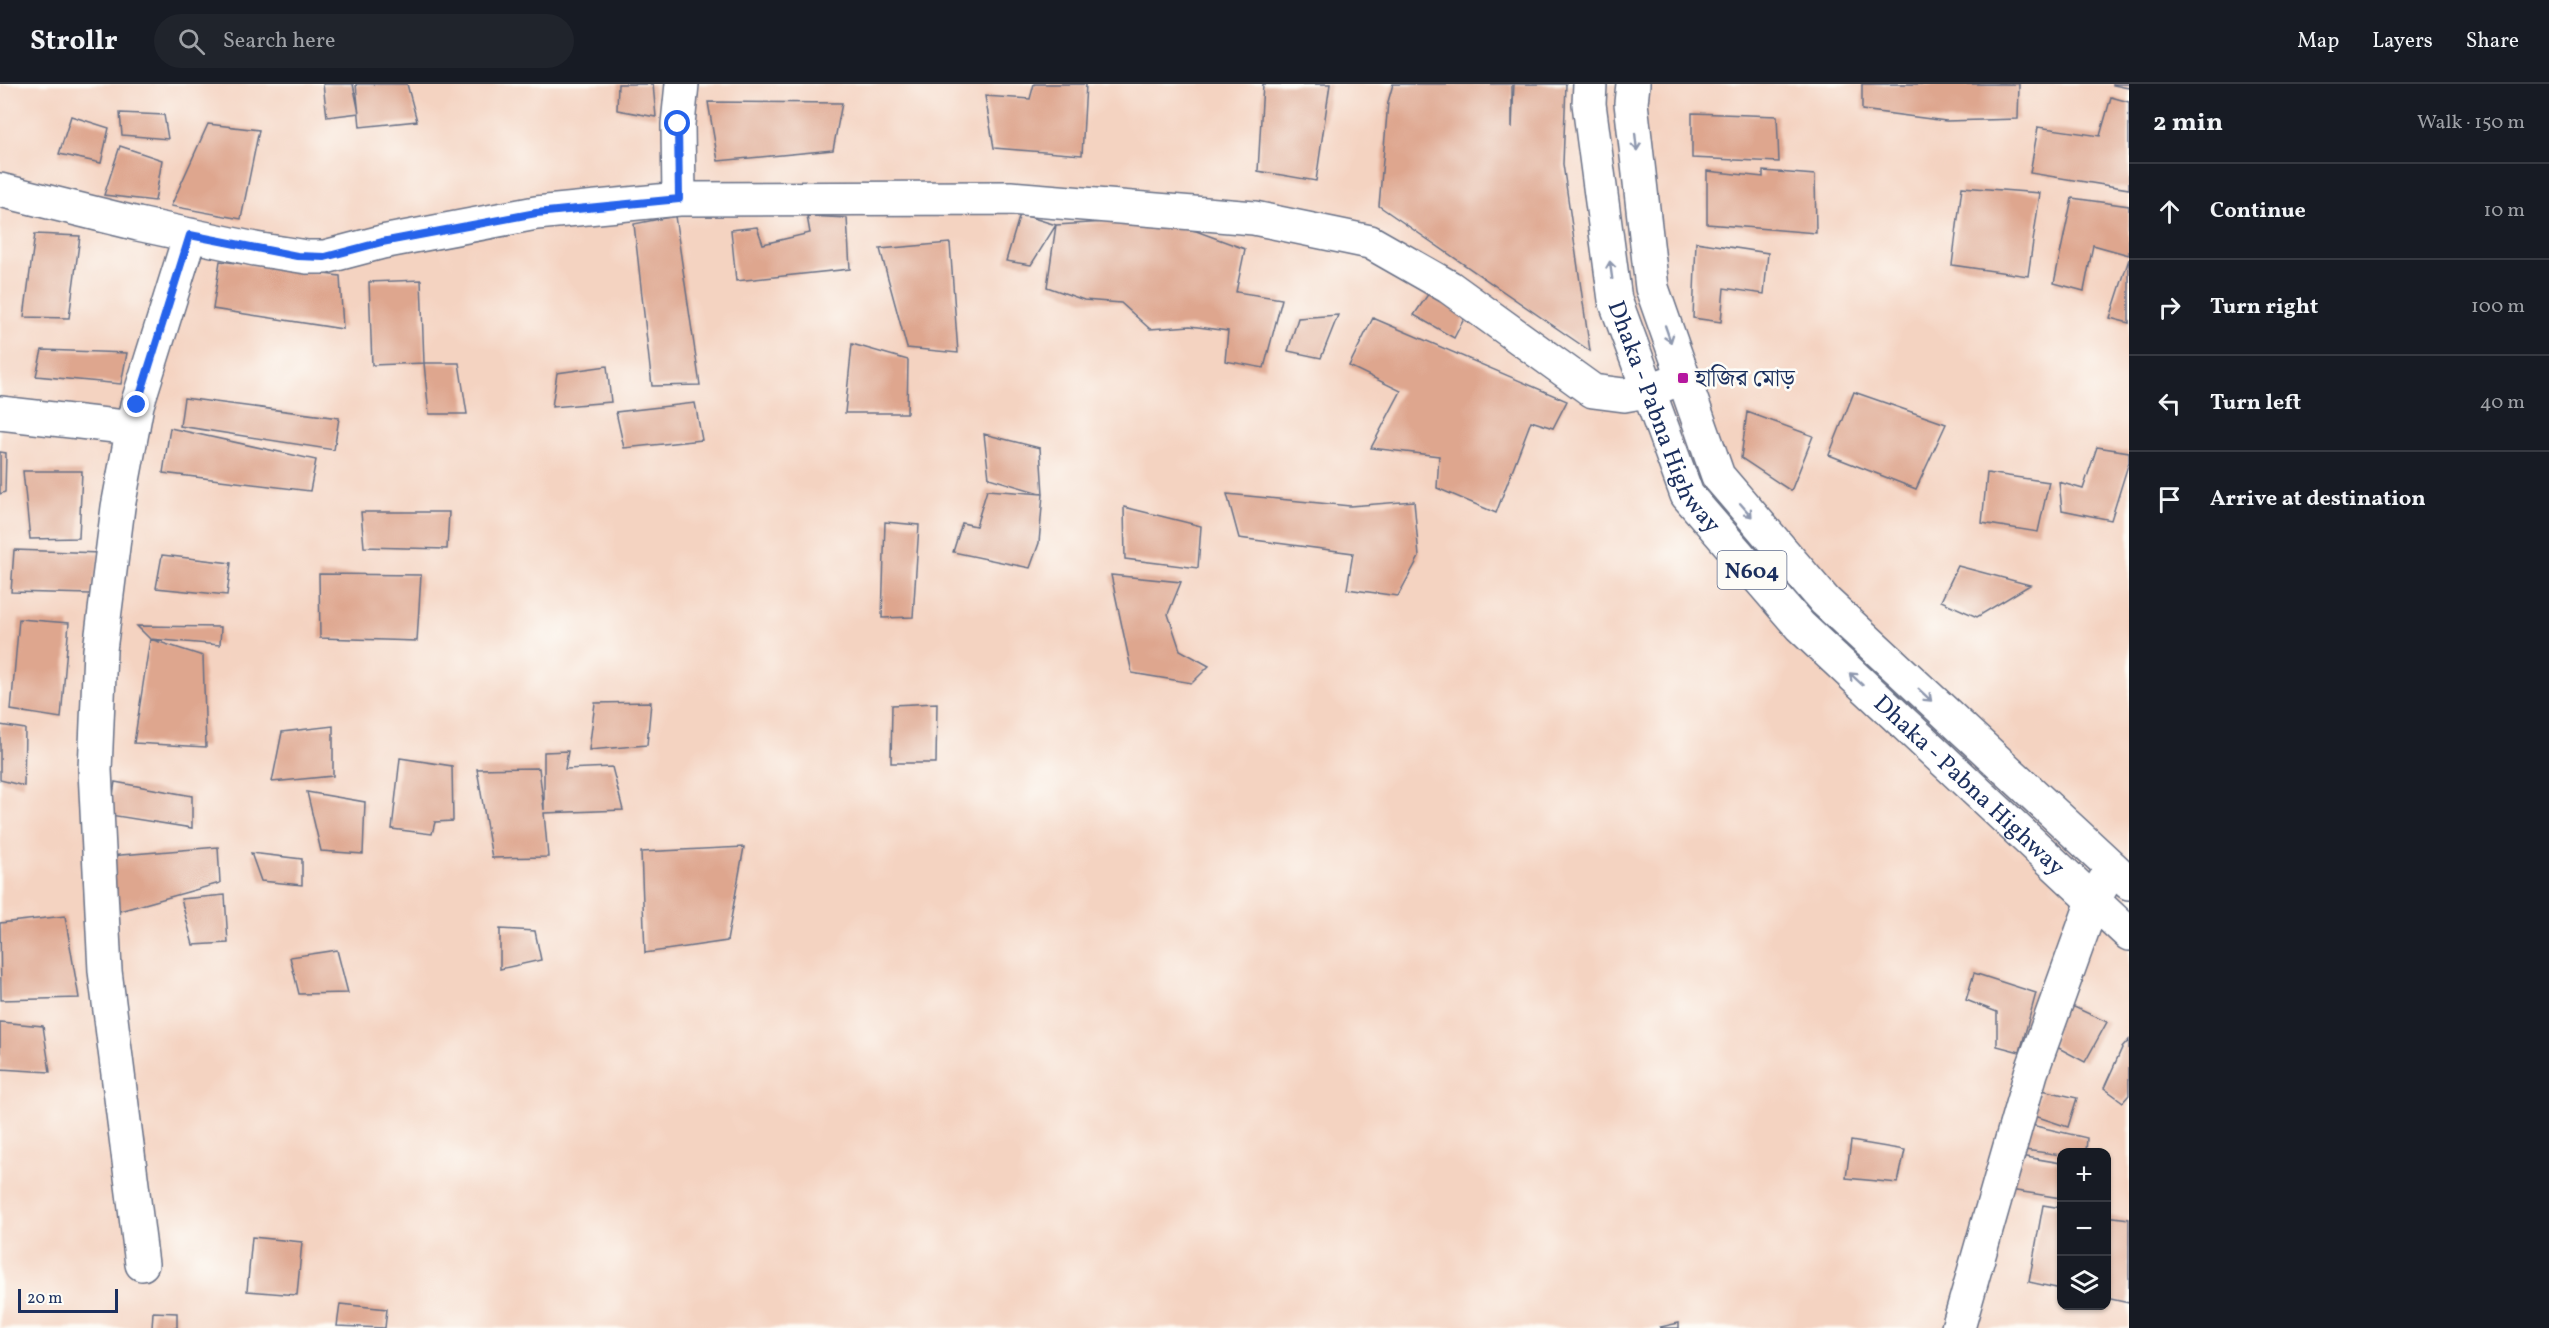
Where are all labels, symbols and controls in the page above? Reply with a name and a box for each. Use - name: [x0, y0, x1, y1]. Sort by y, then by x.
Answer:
- search box: [154, 14, 574, 68]
- text: Strollr: [30, 22, 118, 61]
- icon: search: [175, 25, 208, 58]
- text: Search here: [223, 26, 335, 57]
- text: Map: [2297, 27, 2339, 56]
- text: Layers: [2372, 27, 2433, 56]
- text: Share: [2466, 27, 2519, 56]
- text: 2 min: [2153, 105, 2223, 141]
- text: Walk · 150 m: [2417, 109, 2525, 137]
- route start: [664, 110, 690, 136]
- one-way arrow: [1631, 132, 1642, 152]
- icon: ahead: [2153, 195, 2186, 228]
- text: Continue: [2210, 196, 2306, 227]
- text: 10 m: [2484, 197, 2525, 225]
- one-way arrow: [1605, 260, 1616, 280]
- icon: right: [2153, 291, 2186, 324]
- text: Turn right: [2210, 292, 2318, 323]
- text: 100 m: [2471, 293, 2525, 321]
- street label: Dhaka - Pabna Highway: [1598, 296, 1728, 542]
- one-way arrow: [1663, 324, 1674, 343]
- place label: হাজির মোড়: [1694, 363, 1796, 397]
- marker: হাজির মোড়: [1676, 371, 1690, 385]
- icon: left: [2153, 387, 2186, 420]
- text: Turn left: [2210, 388, 2301, 419]
- text: 40 m: [2480, 389, 2525, 417]
- route end: [123, 391, 149, 417]
- icon: arrive: [2153, 483, 2186, 516]
- text: Arrive at destination: [2210, 484, 2426, 515]
- one-way arrow: [1739, 502, 1753, 517]
- road number: N604: [1718, 551, 1786, 589]
- one-way arrow: [1849, 672, 1864, 686]
- street label: Dhaka - Pabna Highway: [1865, 688, 2072, 885]
- one-way arrow: [1918, 688, 1933, 702]
- map controls: [2057, 1148, 2111, 1310]
- button: +: [2057, 1148, 2111, 1202]
- button: −: [2057, 1202, 2111, 1256]
- button: layers: [2057, 1256, 2111, 1310]
- scale bar: [18, 1286, 118, 1314]
- text: 20 m: [27, 1288, 62, 1310]

